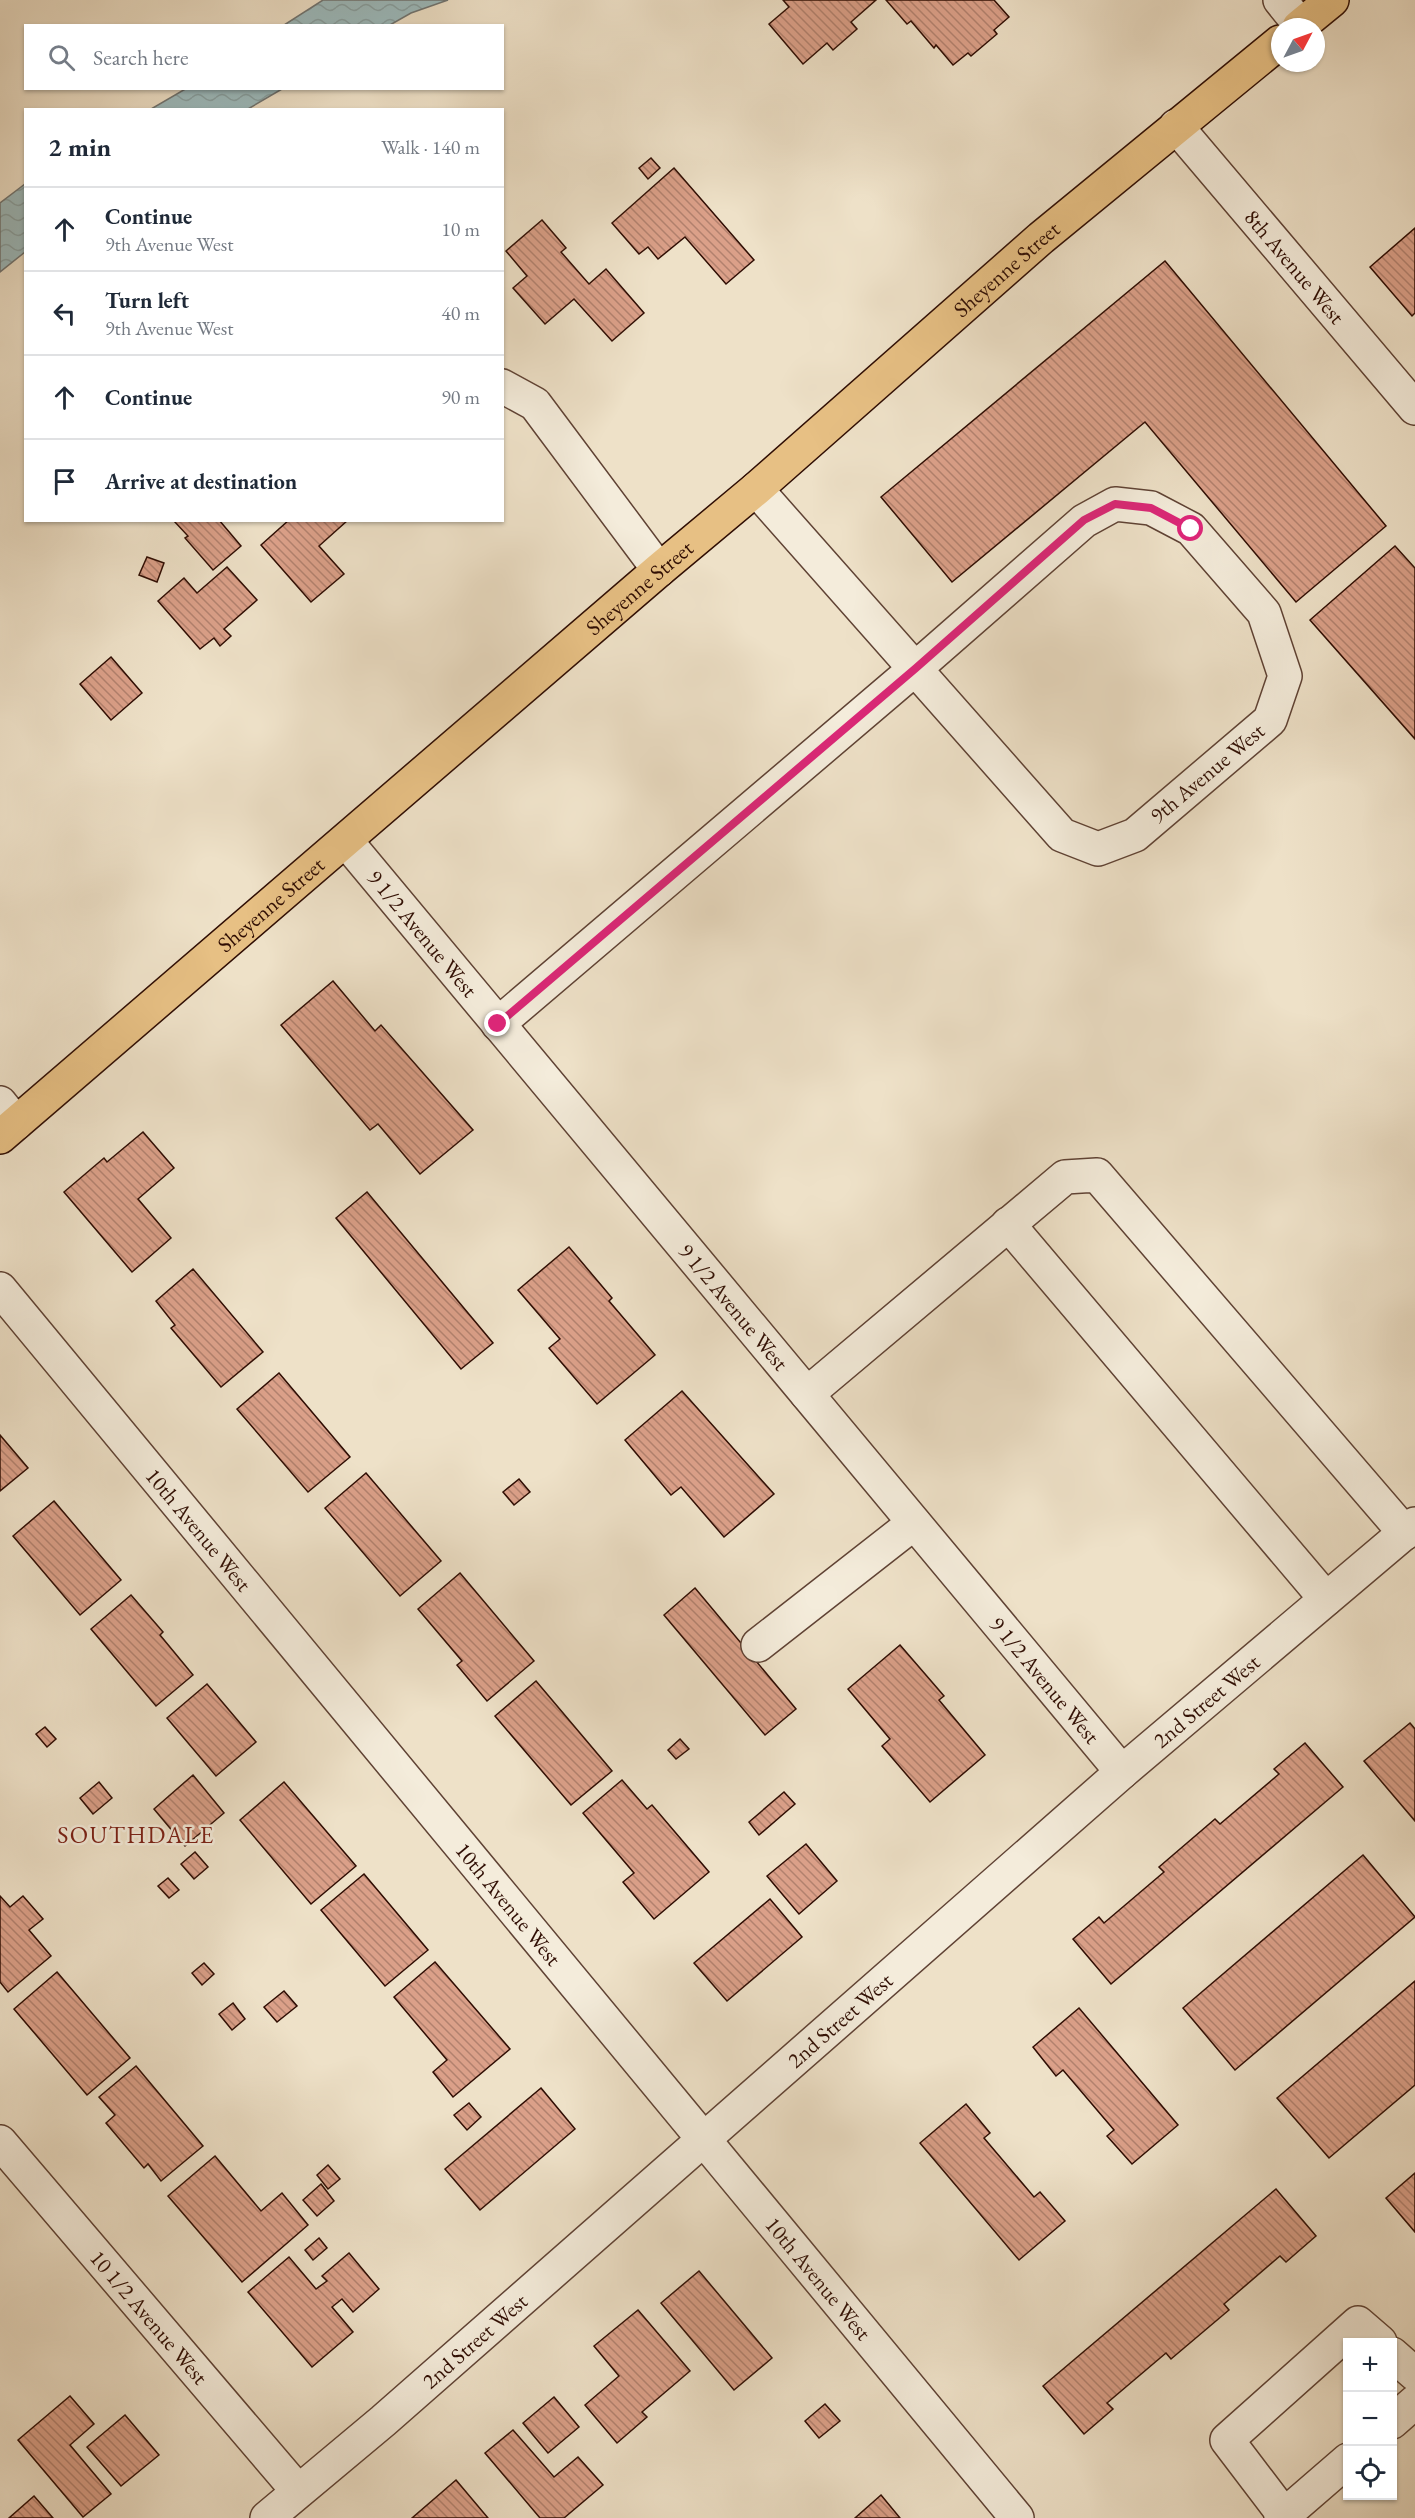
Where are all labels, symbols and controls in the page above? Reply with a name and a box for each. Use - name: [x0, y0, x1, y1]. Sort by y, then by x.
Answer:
- north arrow: [1271, 18, 1325, 72]
- search box: [24, 24, 504, 90]
- icon: search: [45, 41, 78, 74]
- text: Search here: [93, 43, 188, 72]
- text: 2 min: [48, 130, 111, 164]
- text: Walk · 140 m: [381, 134, 480, 160]
- text: Continue: [105, 202, 192, 231]
- street label: 8th Avenue West: [1238, 203, 1352, 330]
- icon: ahead: [48, 213, 81, 246]
- street label: Sheyenne Street: [947, 214, 1066, 323]
- text: 10 m: [441, 216, 480, 242]
- text: 9th Avenue West: [105, 231, 233, 257]
- text: Turn left: [105, 286, 189, 315]
- icon: left: [48, 297, 81, 330]
- text: 40 m: [441, 300, 480, 326]
- text: 9th Avenue West: [105, 315, 233, 341]
- icon: ahead: [48, 381, 81, 414]
- text: Continue: [105, 383, 192, 412]
- text: 90 m: [441, 384, 480, 410]
- icon: arrive: [48, 465, 81, 498]
- text: Arrive at destination: [105, 467, 297, 496]
- route start: [1177, 515, 1203, 541]
- street label: Sheyenne Street: [579, 533, 699, 641]
- street label: 9th Avenue West: [1144, 716, 1271, 830]
- street label: Sheyenne Street: [211, 850, 330, 958]
- street label: 9 1/2 Avenue West: [361, 863, 484, 1003]
- route end: [484, 1010, 510, 1036]
- street label: 9 1/2 Avenue West: [672, 1237, 796, 1376]
- street label: 10th Avenue West: [139, 1462, 259, 1597]
- street label: 9 1/2 Avenue West: [984, 1610, 1107, 1750]
- street label: 2nd Street West: [1147, 1647, 1266, 1754]
- district label: SOUTHDALE: [57, 1819, 215, 1850]
- street label: 10th Avenue West: [449, 1836, 568, 1972]
- street label: 2nd Street West: [781, 1966, 899, 2074]
- street label: 10th Avenue West: [759, 2210, 878, 2346]
- street label: 10 1/2 Avenue West: [84, 2244, 215, 2390]
- street label: 2nd Street West: [416, 2286, 533, 2395]
- map controls: [1343, 2338, 1397, 2500]
- button: +: [1343, 2338, 1397, 2392]
- button: −: [1343, 2392, 1397, 2446]
- button: locate: [1343, 2446, 1397, 2500]

